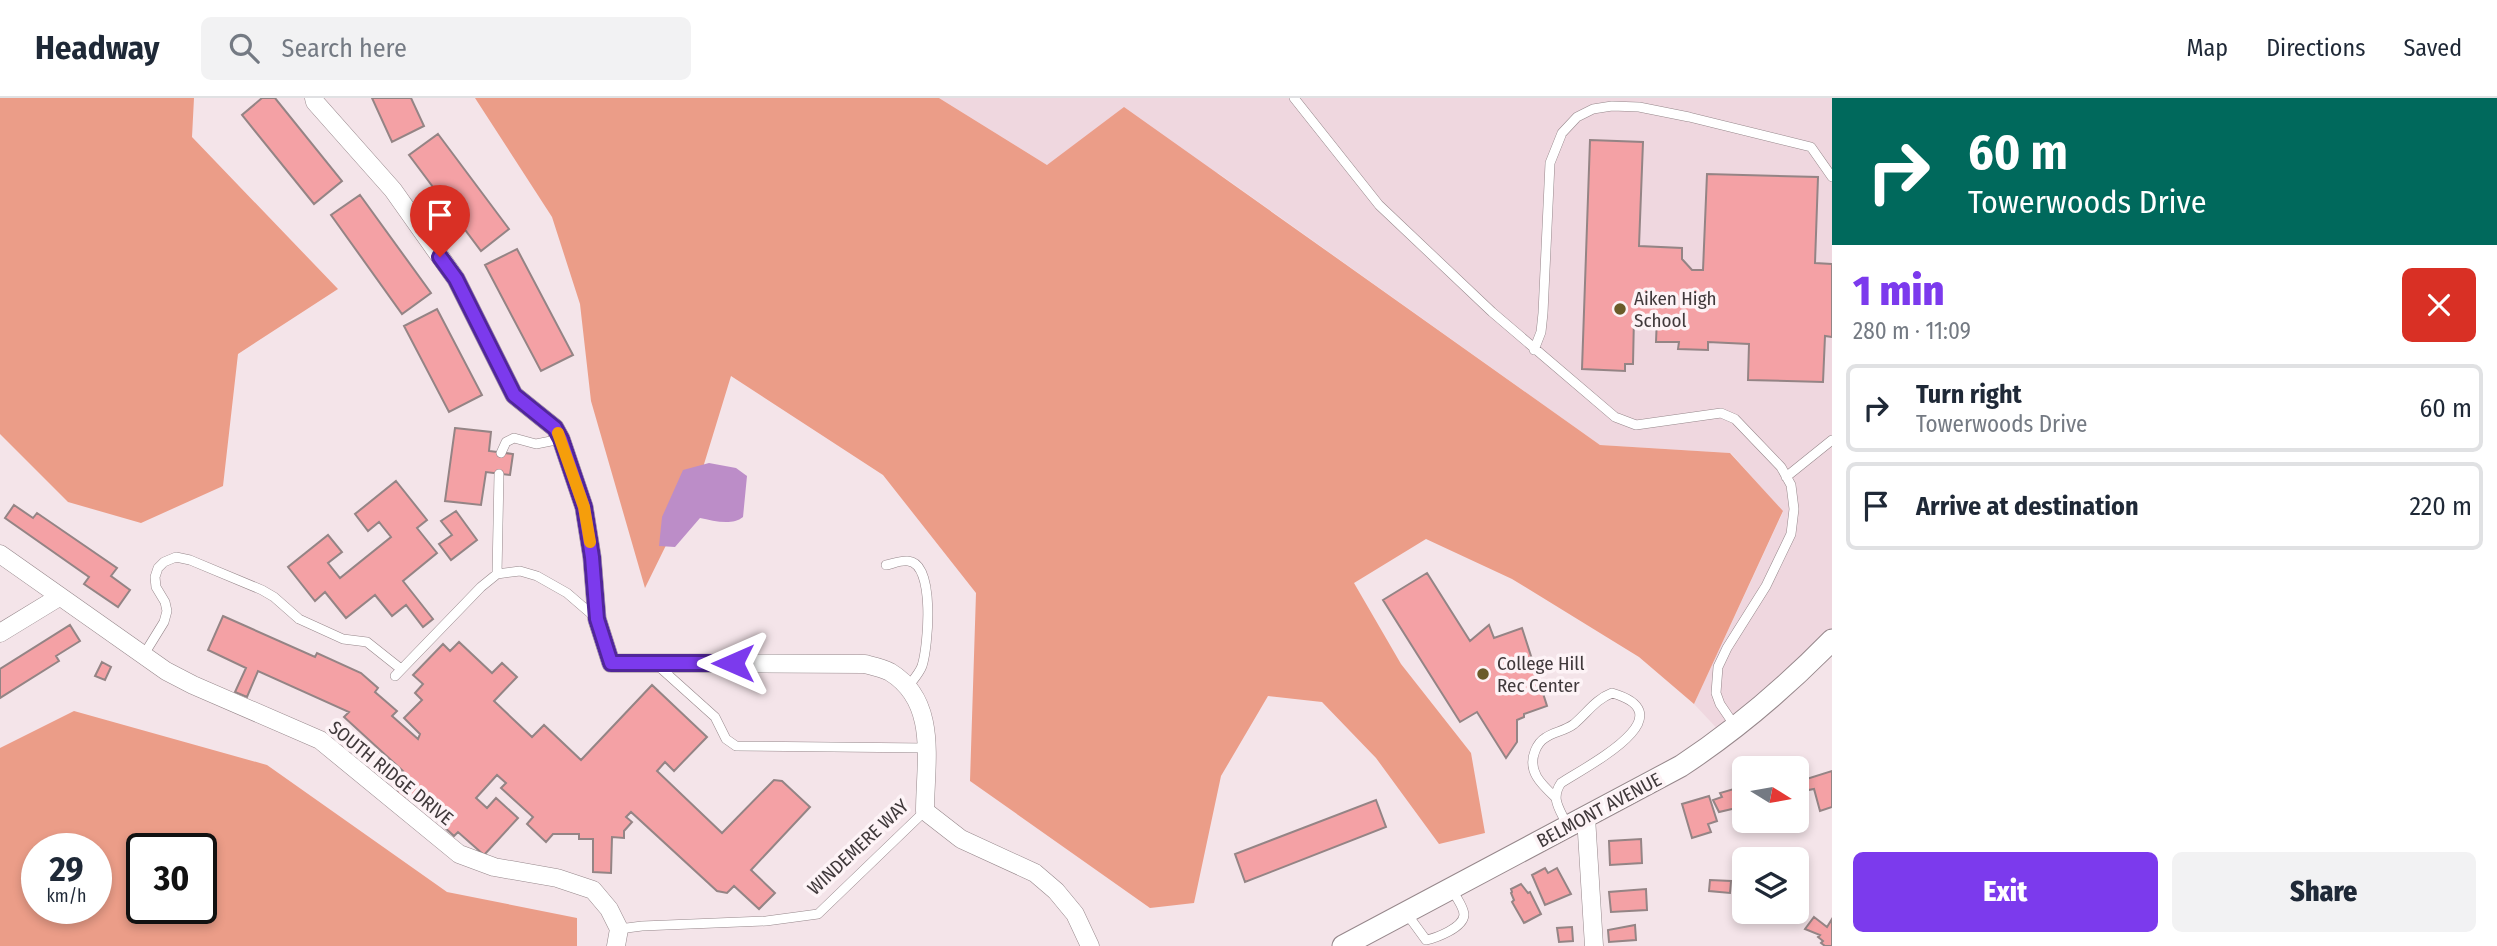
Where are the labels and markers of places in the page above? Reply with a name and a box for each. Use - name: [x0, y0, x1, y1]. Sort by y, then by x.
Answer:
- pin: [410, 185, 470, 257]
- place label: Aiken High School: [1634, 287, 1717, 332]
- marker: Aiken High School: [1612, 301, 1628, 317]
- place label: College Hill Rec Center: [1497, 652, 1584, 697]
- marker: College Hill Rec Center: [1475, 666, 1491, 682]

